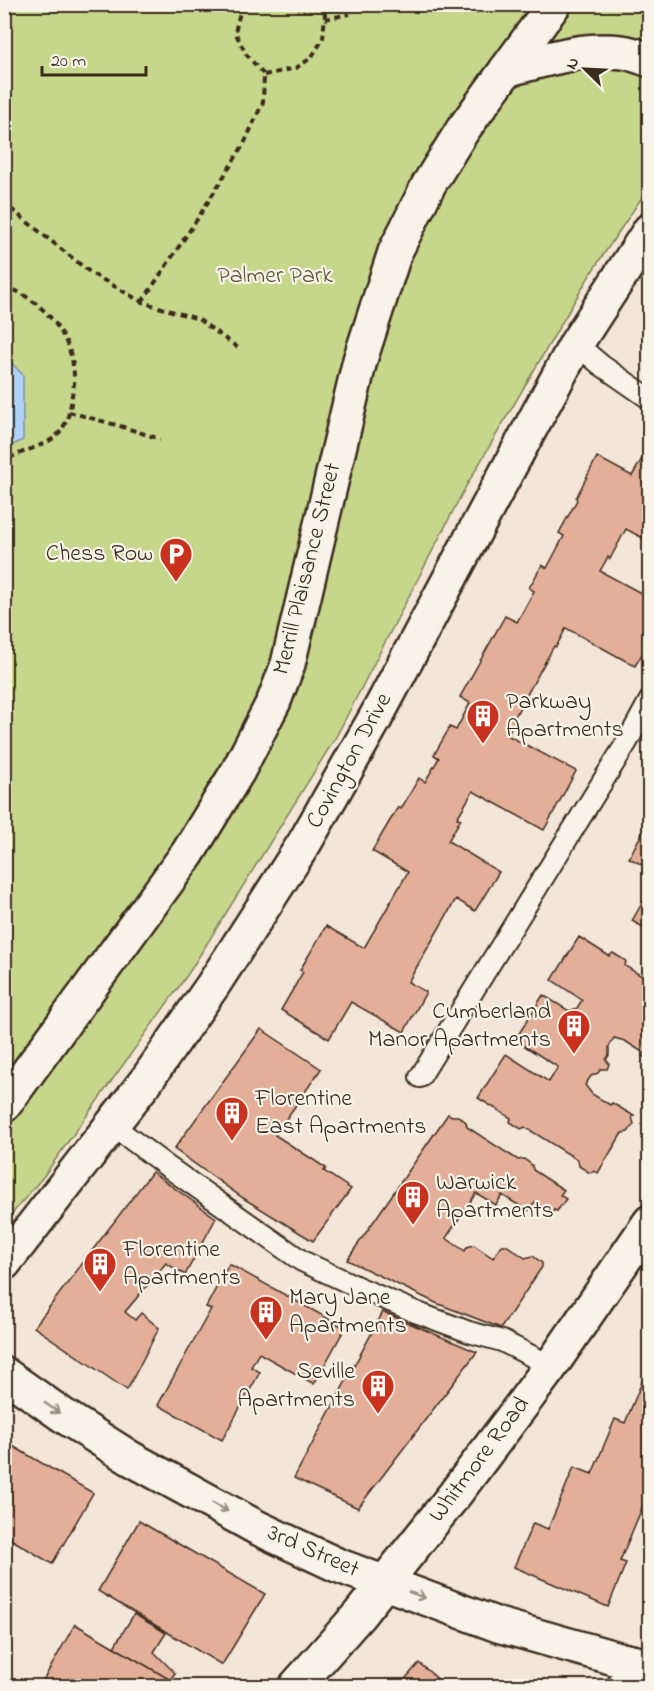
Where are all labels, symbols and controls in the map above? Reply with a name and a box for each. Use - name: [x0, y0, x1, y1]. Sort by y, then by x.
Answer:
- scale bar: [42, 39, 146, 77]
- north arrow: [555, 39, 615, 99]
- text: 20 m: [51, 49, 86, 75]
- text: N: [560, 54, 586, 74]
- park label: Palmer Park: [217, 259, 333, 294]
- street label: Merrill Plaisance Street: [265, 459, 351, 679]
- parking icon: Chess Row: [158, 536, 194, 583]
- place label: Chess Row: [46, 537, 153, 572]
- place label: Parkway Apartments: [506, 685, 624, 748]
- street label: Covington Drive: [298, 687, 402, 835]
- building icon: Parkway Apartments: [465, 698, 501, 745]
- place label: Cumberland Manor Apartments: [368, 995, 552, 1058]
- building icon: Cumberland Manor Apartments: [556, 1008, 592, 1055]
- place label: Florentine East Apartments: [254, 1082, 427, 1145]
- building icon: Florentine East Apartments: [214, 1095, 250, 1142]
- place label: Warwick Apartments: [436, 1166, 554, 1229]
- building icon: Warwick Apartments: [395, 1179, 431, 1226]
- place label: Florentine Apartments: [122, 1233, 241, 1296]
- building icon: Florentine Apartments: [82, 1246, 118, 1293]
- place label: Mary Jane Apartments: [289, 1281, 407, 1344]
- building icon: Mary Jane Apartments: [248, 1294, 284, 1341]
- place label: Seville Apartments: [237, 1355, 355, 1418]
- building icon: Seville Apartments: [360, 1368, 396, 1415]
- street label: Whitmore Road: [421, 1389, 539, 1530]
- one-way arrow: [44, 1402, 60, 1414]
- one-way arrow: [211, 1501, 228, 1513]
- street label: 3rd Street: [261, 1516, 365, 1588]
- one-way arrow: [407, 1591, 426, 1602]

